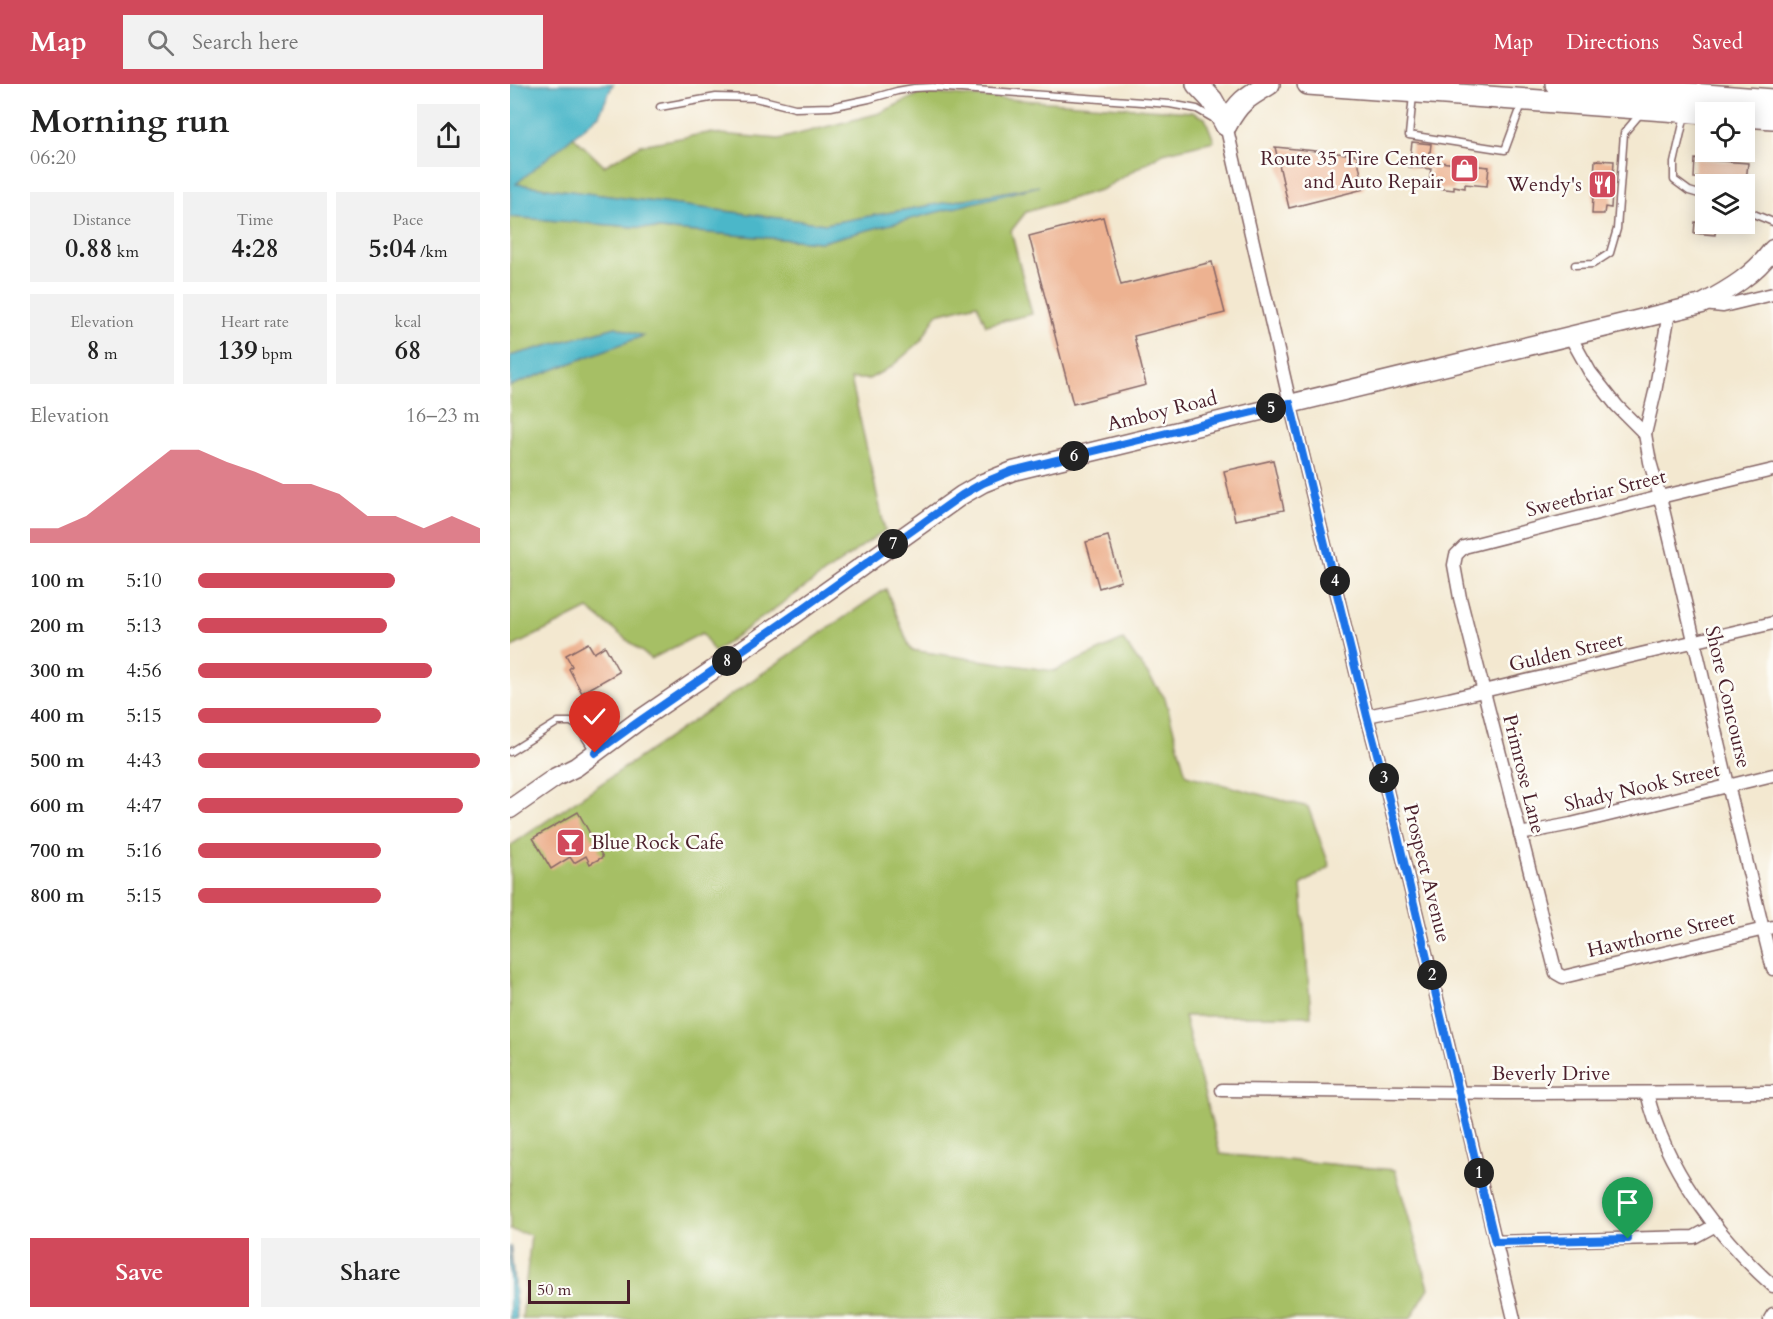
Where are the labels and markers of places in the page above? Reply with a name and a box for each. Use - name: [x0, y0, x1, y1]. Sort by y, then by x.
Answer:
- place label: Route 35 Tire Center and Auto Repair: [1260, 145, 1444, 195]
- shop icon: Route 35 Tire Center and Auto Repair: [1448, 153, 1480, 185]
- restaurant icon: Wendy's: [1587, 168, 1619, 200]
- place label: Wendy's: [1506, 171, 1582, 198]
- pin: 5: [1256, 393, 1286, 423]
- pin: 6: [1059, 441, 1089, 471]
- pin: 7: [878, 529, 908, 559]
- pin: 4: [1320, 566, 1350, 596]
- pin: 8: [712, 646, 742, 676]
- pin: [569, 691, 620, 753]
- pin: 3: [1369, 763, 1399, 793]
- bar icon: Blue Rock Cafe: [554, 826, 586, 858]
- place label: Blue Rock Cafe: [591, 829, 724, 856]
- pin: 2: [1417, 960, 1447, 990]
- pin: 1: [1464, 1158, 1494, 1188]
- pin: [1602, 1177, 1653, 1239]

